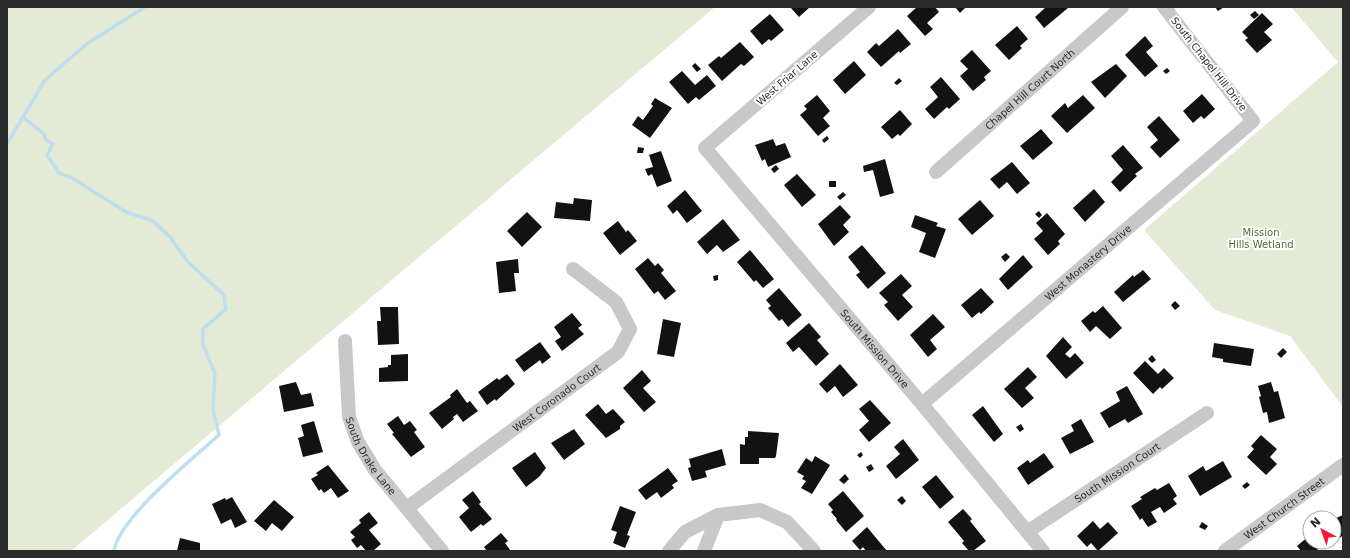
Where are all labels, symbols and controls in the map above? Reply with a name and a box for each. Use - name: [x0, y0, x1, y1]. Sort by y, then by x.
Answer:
- street label: South Chapel Hill Drive: [1169, 15, 1249, 113]
- street label: Chapel Hill Court North: [983, 47, 1076, 132]
- street label: West Friar Lane: [754, 48, 820, 108]
- street label: West Monastery Drive: [1042, 222, 1133, 302]
- park label: Mission Hills Wetland: [1228, 227, 1294, 250]
- street label: South Mission Drive: [839, 307, 911, 390]
- street label: West Coronado Court: [510, 361, 603, 434]
- street label: South Drake Lane: [344, 415, 398, 497]
- street label: South Mission Court: [1072, 440, 1162, 505]
- street label: West Church Street: [1242, 475, 1326, 541]
- north arrow: [1302, 510, 1342, 550]
- text: N: [1308, 515, 1324, 531]

